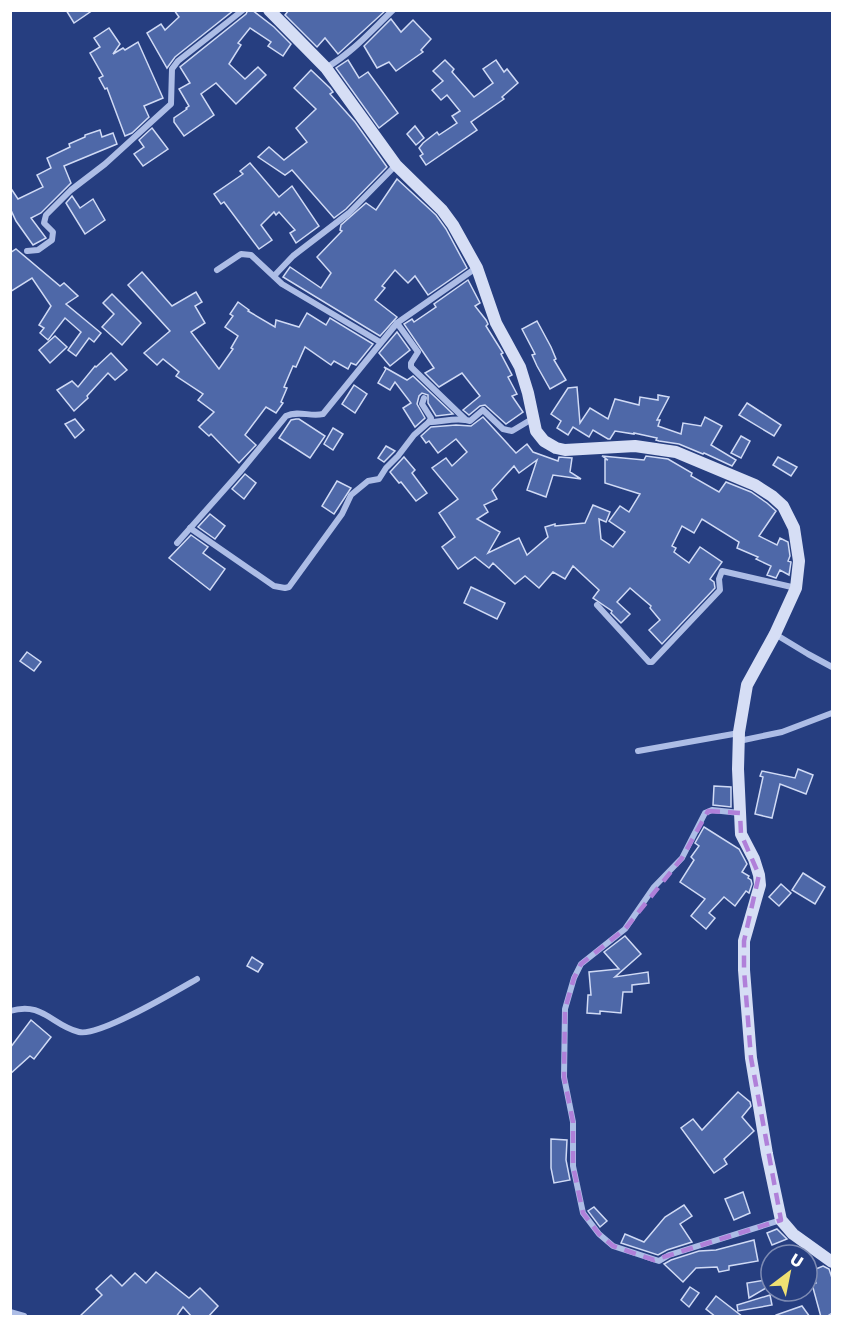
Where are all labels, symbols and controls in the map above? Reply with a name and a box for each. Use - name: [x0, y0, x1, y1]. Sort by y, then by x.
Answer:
- north arrow: [759, 1243, 819, 1303]
- text: U: [787, 1249, 807, 1272]

